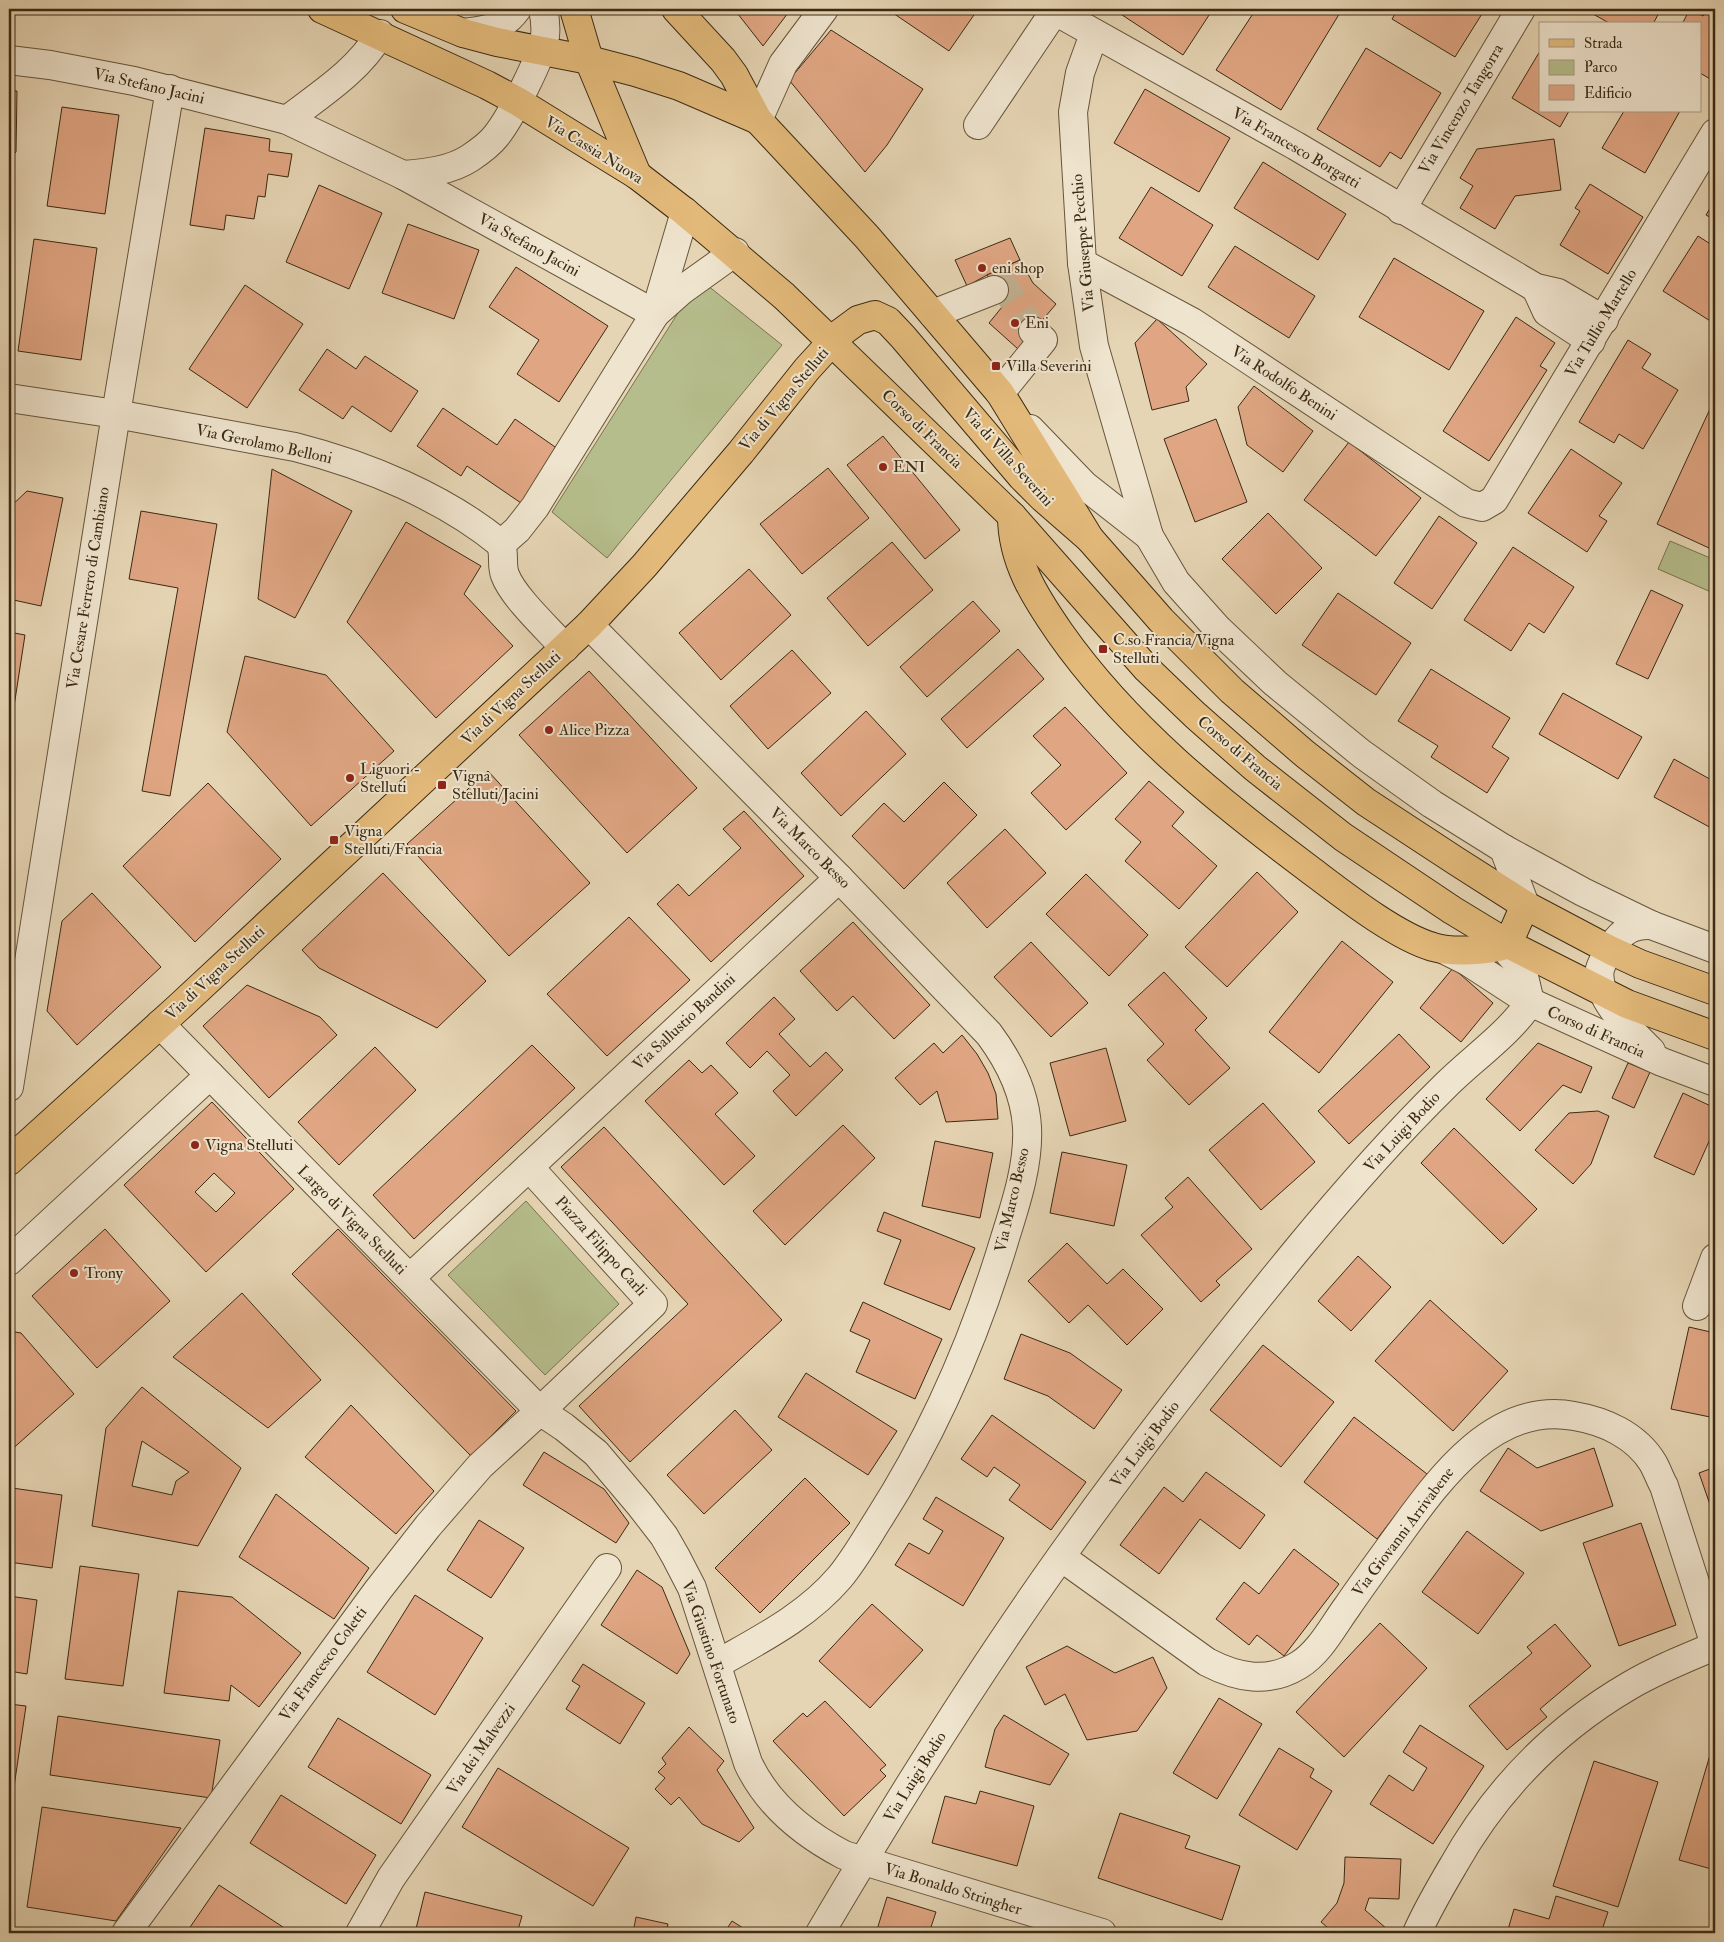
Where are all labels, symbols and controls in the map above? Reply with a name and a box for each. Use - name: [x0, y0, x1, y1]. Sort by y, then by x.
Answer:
- legend: [1539, 22, 1702, 112]
- text: Strada: [1584, 34, 1623, 53]
- street label: Via Vincenzo Tangorra: [1414, 40, 1508, 178]
- text: Parco: [1584, 58, 1617, 77]
- street label: Via Stefano Jacini: [91, 64, 206, 109]
- text: Edificio: [1584, 84, 1632, 103]
- street label: Via Francesco Borgatti: [1228, 103, 1364, 193]
- street label: Via Cassia Nuova: [541, 112, 647, 188]
- street label: Via Giuseppe Pecchio: [1067, 173, 1100, 313]
- street label: Via Stefano Jacini: [474, 209, 583, 282]
- place label: eni shop: [992, 258, 1044, 279]
- marker: eni shop: [976, 262, 988, 274]
- street label: Via Tullio Martello: [1561, 265, 1641, 381]
- place label: Eni: [1025, 313, 1049, 333]
- marker: Eni: [1009, 317, 1021, 329]
- street label: Via Rodolfo Benini: [1227, 341, 1341, 425]
- street label: Via di Vigna Stelluti: [735, 343, 833, 455]
- place label: Villa Severini: [1006, 356, 1091, 376]
- marker: Villa Severini: [990, 360, 1002, 372]
- street label: Corso di Francia: [877, 385, 967, 473]
- street label: Via di Villa Severini: [958, 403, 1058, 511]
- street label: Via Gerolamo Belloni: [194, 420, 334, 468]
- place label: ENI: [893, 457, 925, 477]
- marker: ENI: [877, 461, 889, 473]
- street label: Via Cesare Ferrero di Cambiano: [62, 485, 114, 690]
- place label: C.so Francia/Vigna Stelluti: [1113, 630, 1235, 668]
- marker: C.so Francia/Vigna Stelluti: [1097, 643, 1109, 655]
- street label: Via di Vigna Stelluti: [457, 647, 565, 749]
- street label: Corso di Francia: [1193, 712, 1287, 795]
- place label: Alice Pizza: [558, 720, 630, 740]
- marker: Alice Pizza: [543, 724, 555, 736]
- place label: Liguori - Stelluti: [360, 759, 420, 797]
- place label: Vigna Stelluti/Jacini: [452, 766, 539, 805]
- marker: Liguori - Stelluti: [344, 772, 356, 784]
- marker: Vigna Stelluti/Jacini: [436, 779, 448, 791]
- street label: Via Marco Besso: [765, 803, 855, 893]
- place label: Vigna Stelluti/Francia: [344, 821, 443, 859]
- marker: Vigna Stelluti/Francia: [328, 834, 340, 846]
- street label: Via di Vigna Stelluti: [161, 922, 269, 1024]
- street label: Via Sallustio Bandini: [628, 969, 740, 1075]
- street label: Corso di Francia: [1544, 1001, 1648, 1063]
- street label: Via Luigi Bodio: [1360, 1087, 1445, 1176]
- place label: Vigna Stelluti: [205, 1135, 293, 1155]
- marker: Vigna Stelluti: [189, 1139, 201, 1151]
- street label: Via Marco Besso: [990, 1146, 1034, 1254]
- street label: Largo di Vigna Stelluti: [293, 1161, 411, 1279]
- street label: Piazza Filippo Carli: [550, 1192, 651, 1301]
- place label: Trony: [84, 1263, 124, 1283]
- marker: Trony: [68, 1267, 80, 1279]
- street label: Via Luigi Bodio: [1106, 1397, 1184, 1491]
- street label: Via Giovanni Arrivabene: [1348, 1463, 1459, 1601]
- street label: Via Giustino Fortunato: [677, 1578, 745, 1726]
- street label: Via Francesco Coletti: [275, 1603, 371, 1725]
- street label: Via dei Malvezzi: [442, 1700, 520, 1798]
- street label: Via Luigi Bodio: [879, 1728, 951, 1826]
- street label: Via Bonaldo Stringher: [882, 1859, 1024, 1919]

